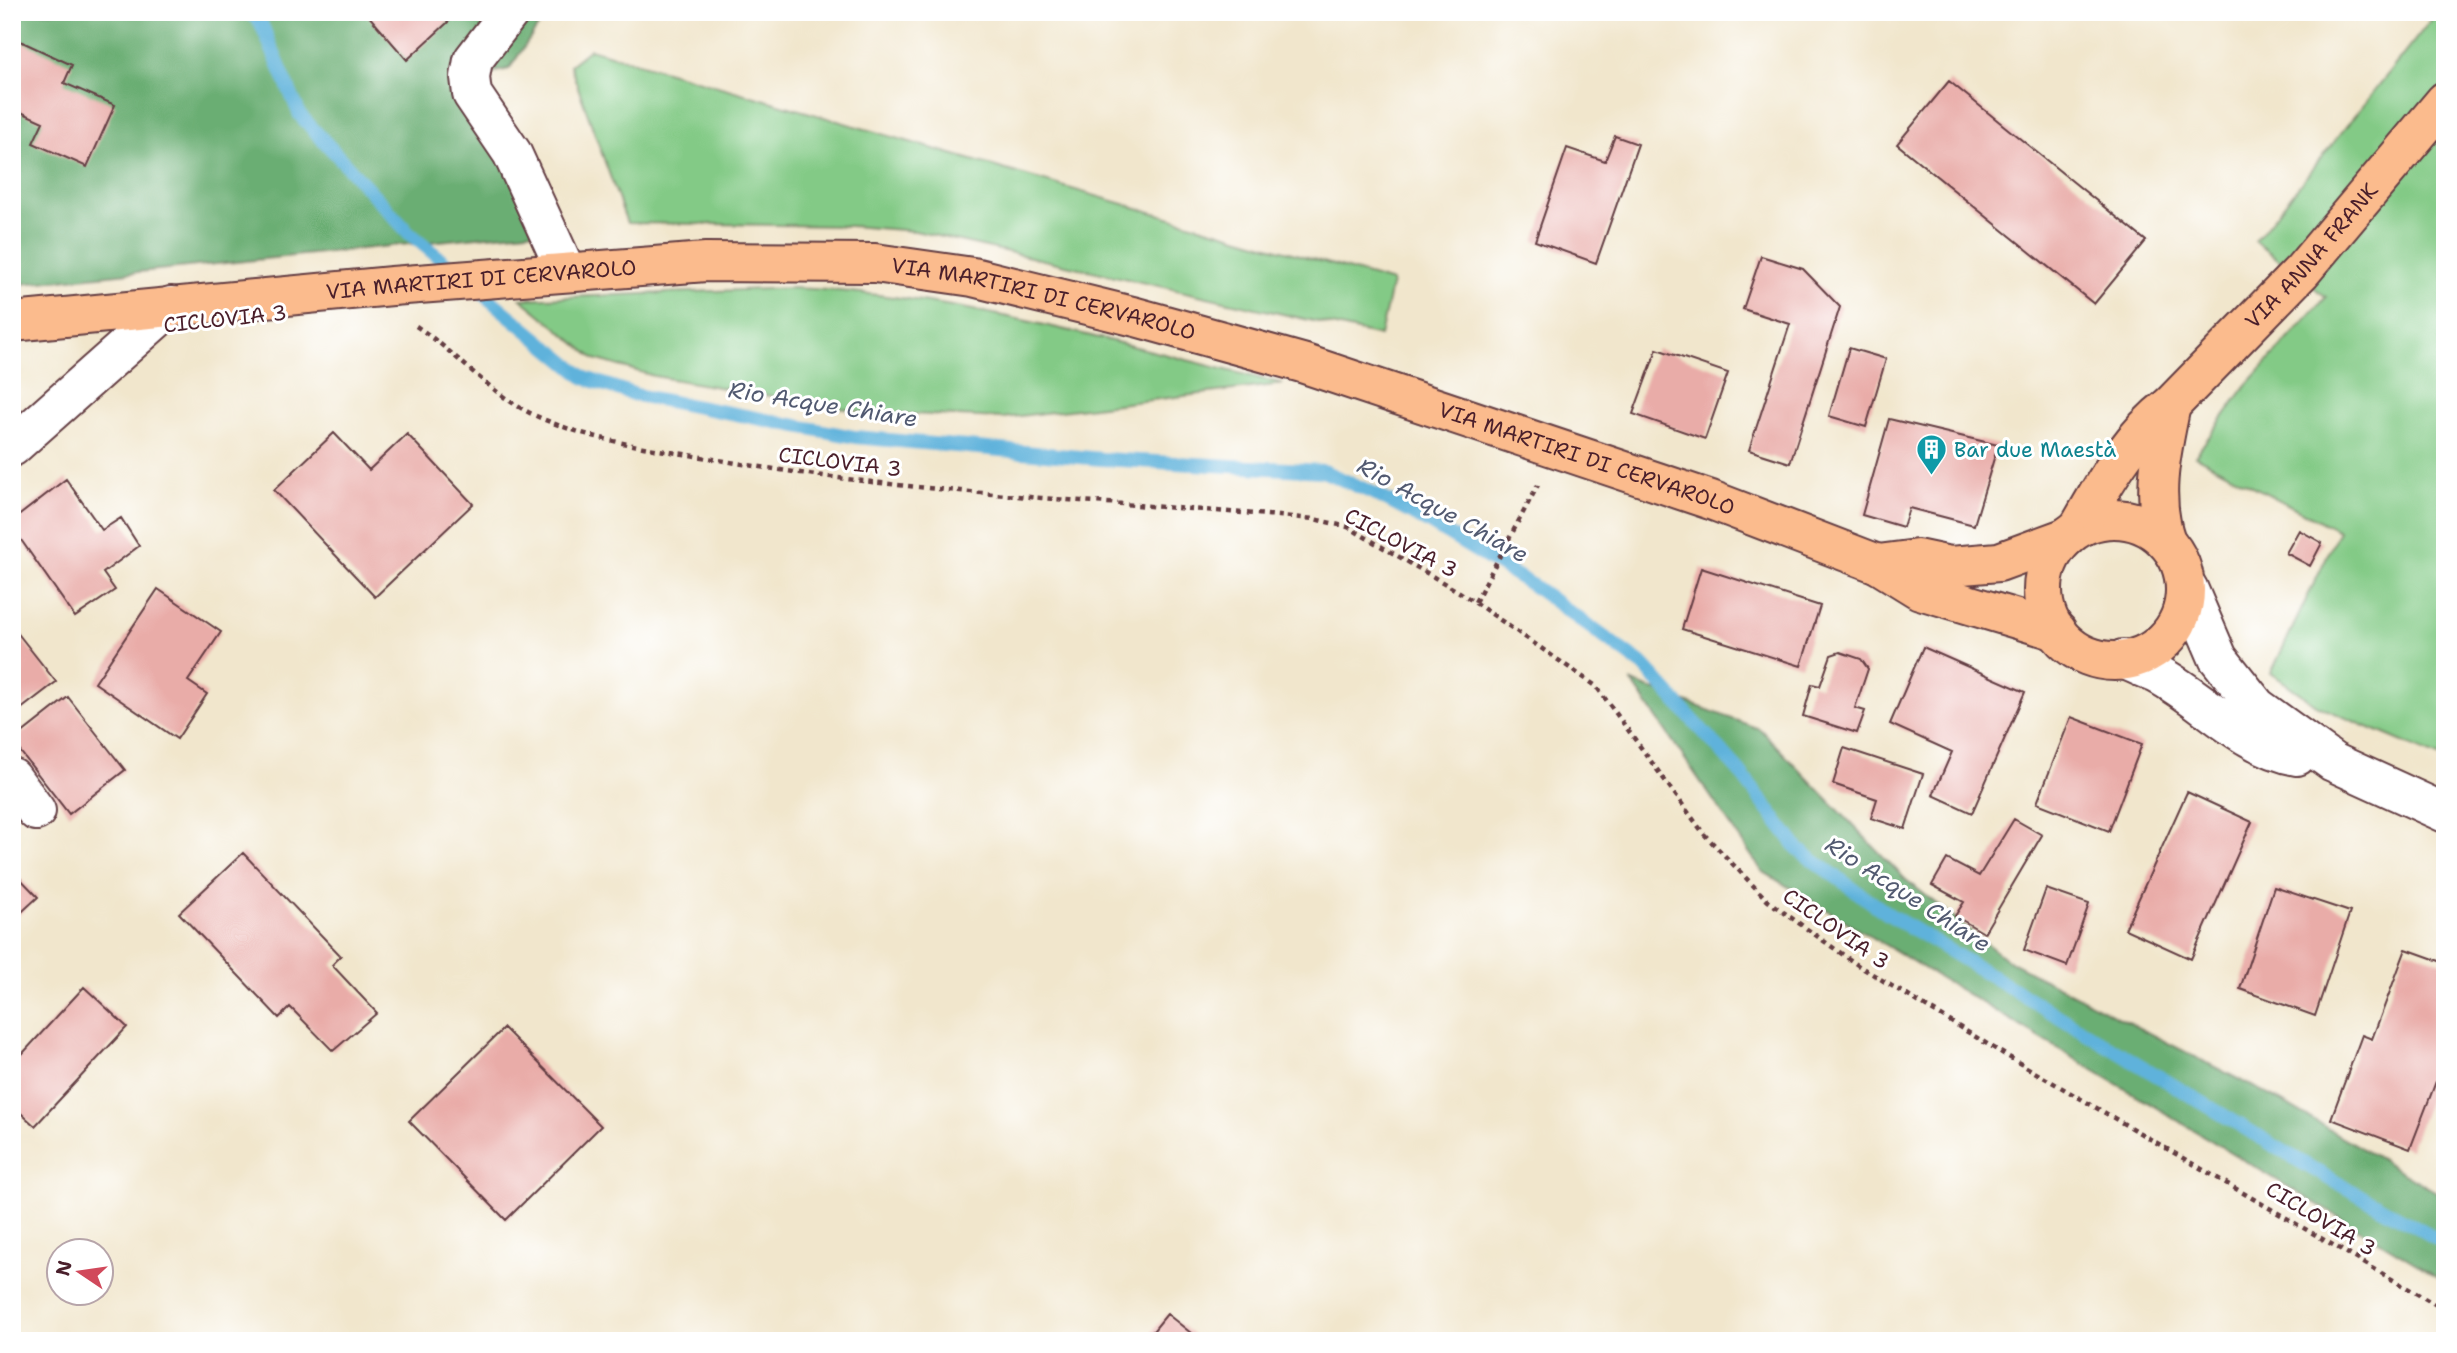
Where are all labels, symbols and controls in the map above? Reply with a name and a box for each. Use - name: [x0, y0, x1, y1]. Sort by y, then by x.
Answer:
- street label: VIA ANNA FRANK: [2239, 177, 2385, 335]
- street label: VIA MARTIRI DI CERVAROLO: [890, 252, 1199, 347]
- street label: VIA MARTIRI DI CERVAROLO: [325, 253, 637, 306]
- street label: CICLOVIA 3: [162, 299, 288, 339]
- water label: Rio Acque Chiare: [726, 374, 920, 434]
- street label: VIA MARTIRI DI CERVAROLO: [1435, 396, 1739, 522]
- building icon: Bar due Maestà: [1914, 433, 1948, 477]
- place label: Bar due Maestà: [1954, 436, 2116, 464]
- street label: CICLOVIA 3: [777, 441, 903, 483]
- water label: Rio Acque Chiare: [1352, 451, 1534, 569]
- street label: CICLOVIA 3: [1340, 502, 1462, 584]
- water label: Rio Acque Chiare: [1820, 829, 1996, 959]
- street label: CICLOVIA 3: [1777, 882, 1895, 976]
- street label: CICLOVIA 3: [2261, 1175, 2381, 1263]
- north arrow: [46, 1238, 116, 1308]
- text: N: [50, 1258, 78, 1278]

